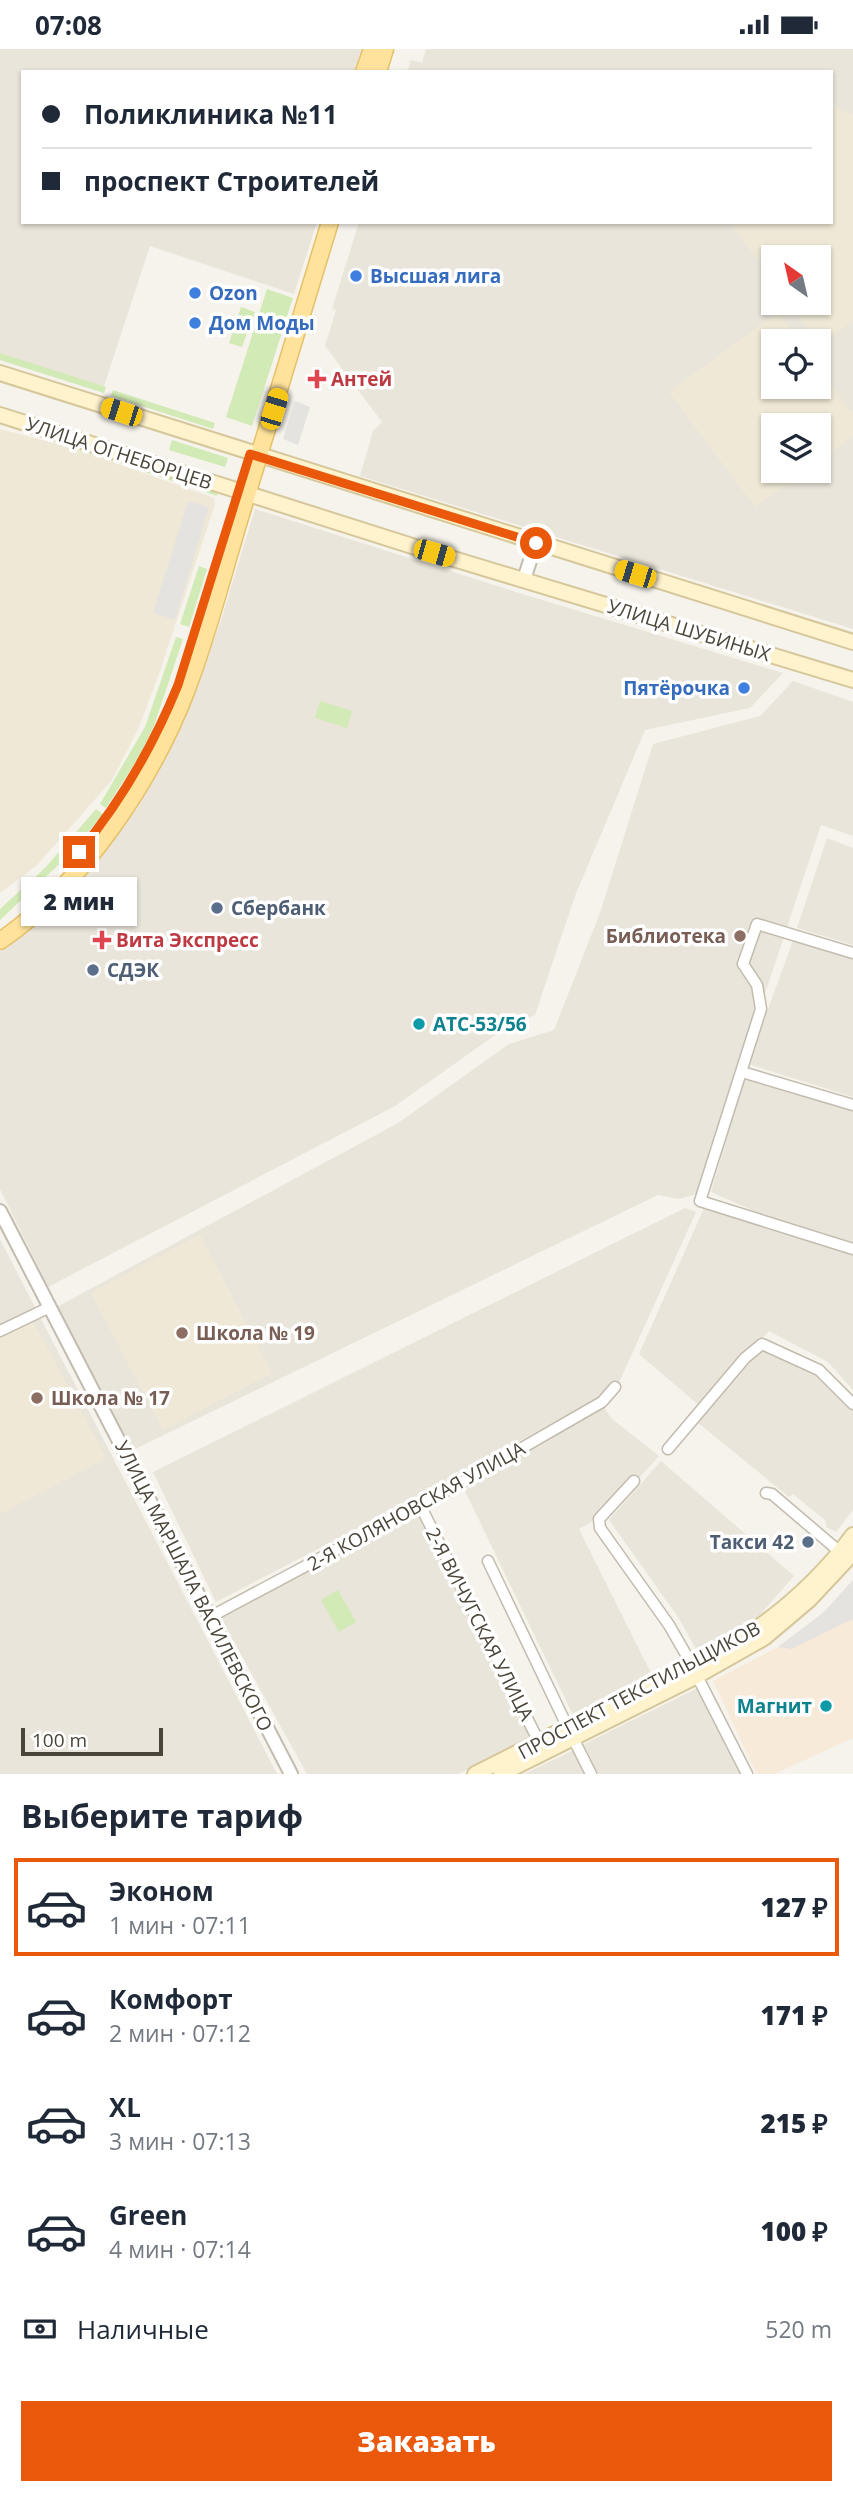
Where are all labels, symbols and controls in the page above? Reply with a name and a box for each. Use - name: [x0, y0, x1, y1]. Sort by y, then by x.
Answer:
- text: 07:08: [35, 7, 102, 43]
- text: Поликлиника №11: [84, 96, 338, 132]
- text: проспект Строителей: [84, 163, 379, 199]
- north arrow: [761, 245, 831, 315]
- map controls: [761, 245, 831, 483]
- place label: Высшая лига: [370, 263, 501, 289]
- marker: Высшая лига: [348, 268, 364, 284]
- place label: Ozon: [209, 280, 258, 306]
- marker: Ozon: [187, 285, 203, 301]
- place label: Дом Моды: [209, 310, 315, 336]
- marker: Дом Моды: [187, 315, 203, 331]
- button: locate: [761, 329, 831, 399]
- place label: Антей: [331, 366, 392, 392]
- marker: Антей: [309, 371, 325, 387]
- car: [258, 386, 291, 432]
- car: [98, 396, 145, 428]
- street label: УЛИЦА ОГНЕБОРЦЕВ: [23, 411, 215, 495]
- button: layers: [761, 413, 831, 483]
- route start: [520, 527, 552, 559]
- car: [411, 537, 458, 569]
- car: [612, 558, 659, 590]
- street label: УЛИЦА ШУБИНЫХ: [604, 593, 774, 667]
- place label: Пятёрочка: [623, 675, 730, 701]
- marker: Пятёрочка: [736, 680, 752, 696]
- route end: [63, 836, 95, 868]
- callout: 2 мин: [21, 877, 137, 925]
- text: 2 мин: [44, 885, 114, 917]
- place label: Сбербанк: [231, 895, 326, 921]
- marker: Сбербанк: [209, 900, 225, 916]
- place label: Библиотека: [606, 923, 726, 949]
- place label: Вита Экспресс: [116, 927, 259, 953]
- marker: Библиотека: [732, 928, 748, 944]
- marker: Вита Экспресс: [94, 932, 110, 948]
- place label: СДЭК: [107, 957, 159, 983]
- marker: СДЭК: [85, 962, 101, 978]
- place label: АТС-53/56: [433, 1011, 527, 1037]
- marker: АТС-53/56: [411, 1016, 427, 1032]
- place label: Школа № 19: [196, 1320, 315, 1346]
- marker: Школа № 19: [174, 1325, 190, 1341]
- place label: Школа № 17: [51, 1385, 170, 1411]
- marker: Школа № 17: [29, 1390, 45, 1406]
- street label: 2-Я КОЛЯНОВСКАЯ УЛИЦА: [303, 1435, 529, 1577]
- street label: УЛИЦА МАРШАЛА ВАСИЛЕВСКОГО: [109, 1436, 279, 1736]
- street label: 2-Я ВИЧУГСКАЯ УЛИЦА: [420, 1523, 540, 1725]
- place label: Такси 42: [710, 1529, 794, 1555]
- marker: Такси 42: [800, 1534, 816, 1550]
- street label: ПРОСПЕКТ ТЕКСТИЛЬЩИКОВ: [513, 1615, 765, 1765]
- place label: Магнит: [737, 1693, 812, 1719]
- marker: Магнит: [818, 1698, 834, 1714]
- scale bar: [21, 1725, 163, 1757]
- text: 100 m: [32, 1727, 87, 1753]
- text: Выберите тариф: [21, 1794, 303, 1837]
- text: Эконом: [109, 1873, 214, 1909]
- icon: car: [25, 1876, 88, 1939]
- text: 127 ₽: [760, 1889, 828, 1925]
- text: 1 мин · 07:11: [109, 1909, 251, 1941]
- text: Комфорт: [109, 1981, 233, 2017]
- icon: car: [25, 1984, 88, 2047]
- text: 171 ₽: [760, 1997, 828, 2033]
- text: 2 мин · 07:12: [109, 2017, 251, 2049]
- text: XL: [109, 2089, 141, 2125]
- icon: car: [25, 2092, 88, 2155]
- text: 215 ₽: [760, 2105, 828, 2141]
- text: 3 мин · 07:13: [109, 2125, 251, 2157]
- text: Green: [109, 2197, 187, 2233]
- icon: car: [25, 2200, 88, 2263]
- text: 100 ₽: [760, 2213, 828, 2249]
- text: 4 мин · 07:14: [109, 2233, 251, 2265]
- icon: cash: [21, 2310, 59, 2348]
- text: Наличные: [77, 2311, 209, 2347]
- text: 520 m: [765, 2313, 832, 2345]
- button: Заказать: [21, 2401, 832, 2481]

